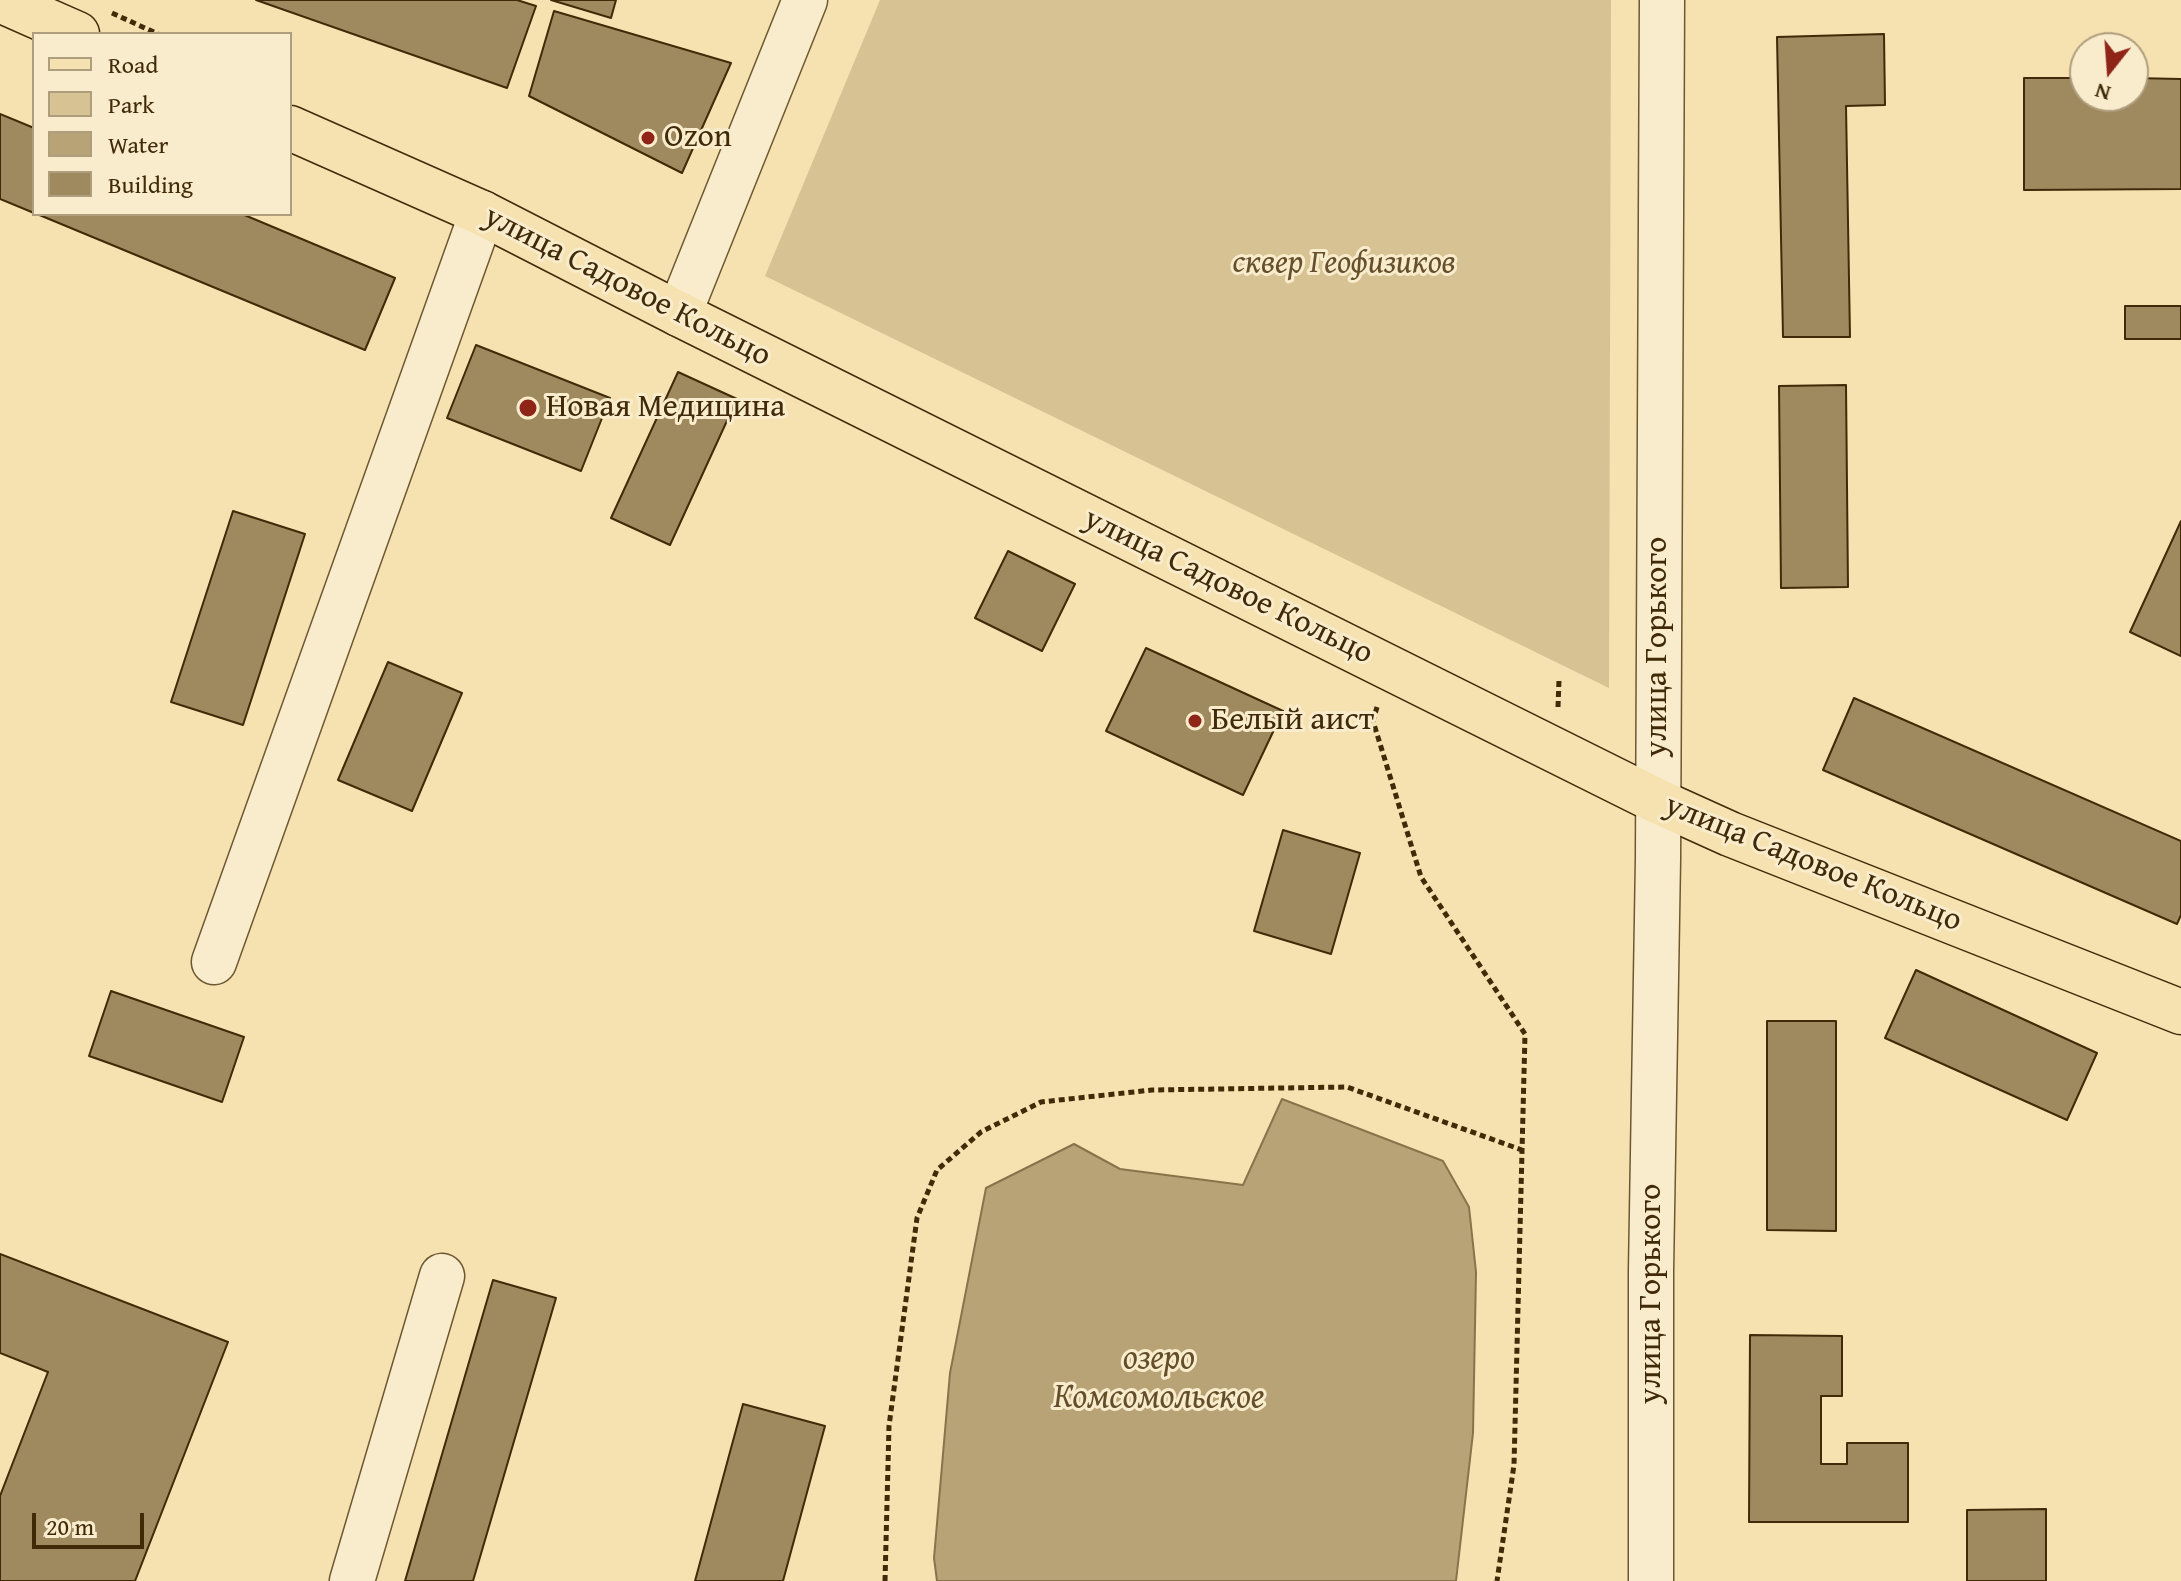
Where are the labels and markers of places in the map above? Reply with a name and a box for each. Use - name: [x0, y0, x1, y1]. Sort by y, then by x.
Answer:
- place label: Ozon: [664, 119, 732, 157]
- marker: Ozon: [639, 129, 657, 147]
- place label: Новая Медицина: [546, 389, 785, 427]
- marker: Новая Медицина: [517, 397, 539, 419]
- place label: Белый аист: [1211, 702, 1374, 740]
- marker: Белый аист: [1186, 712, 1204, 730]

